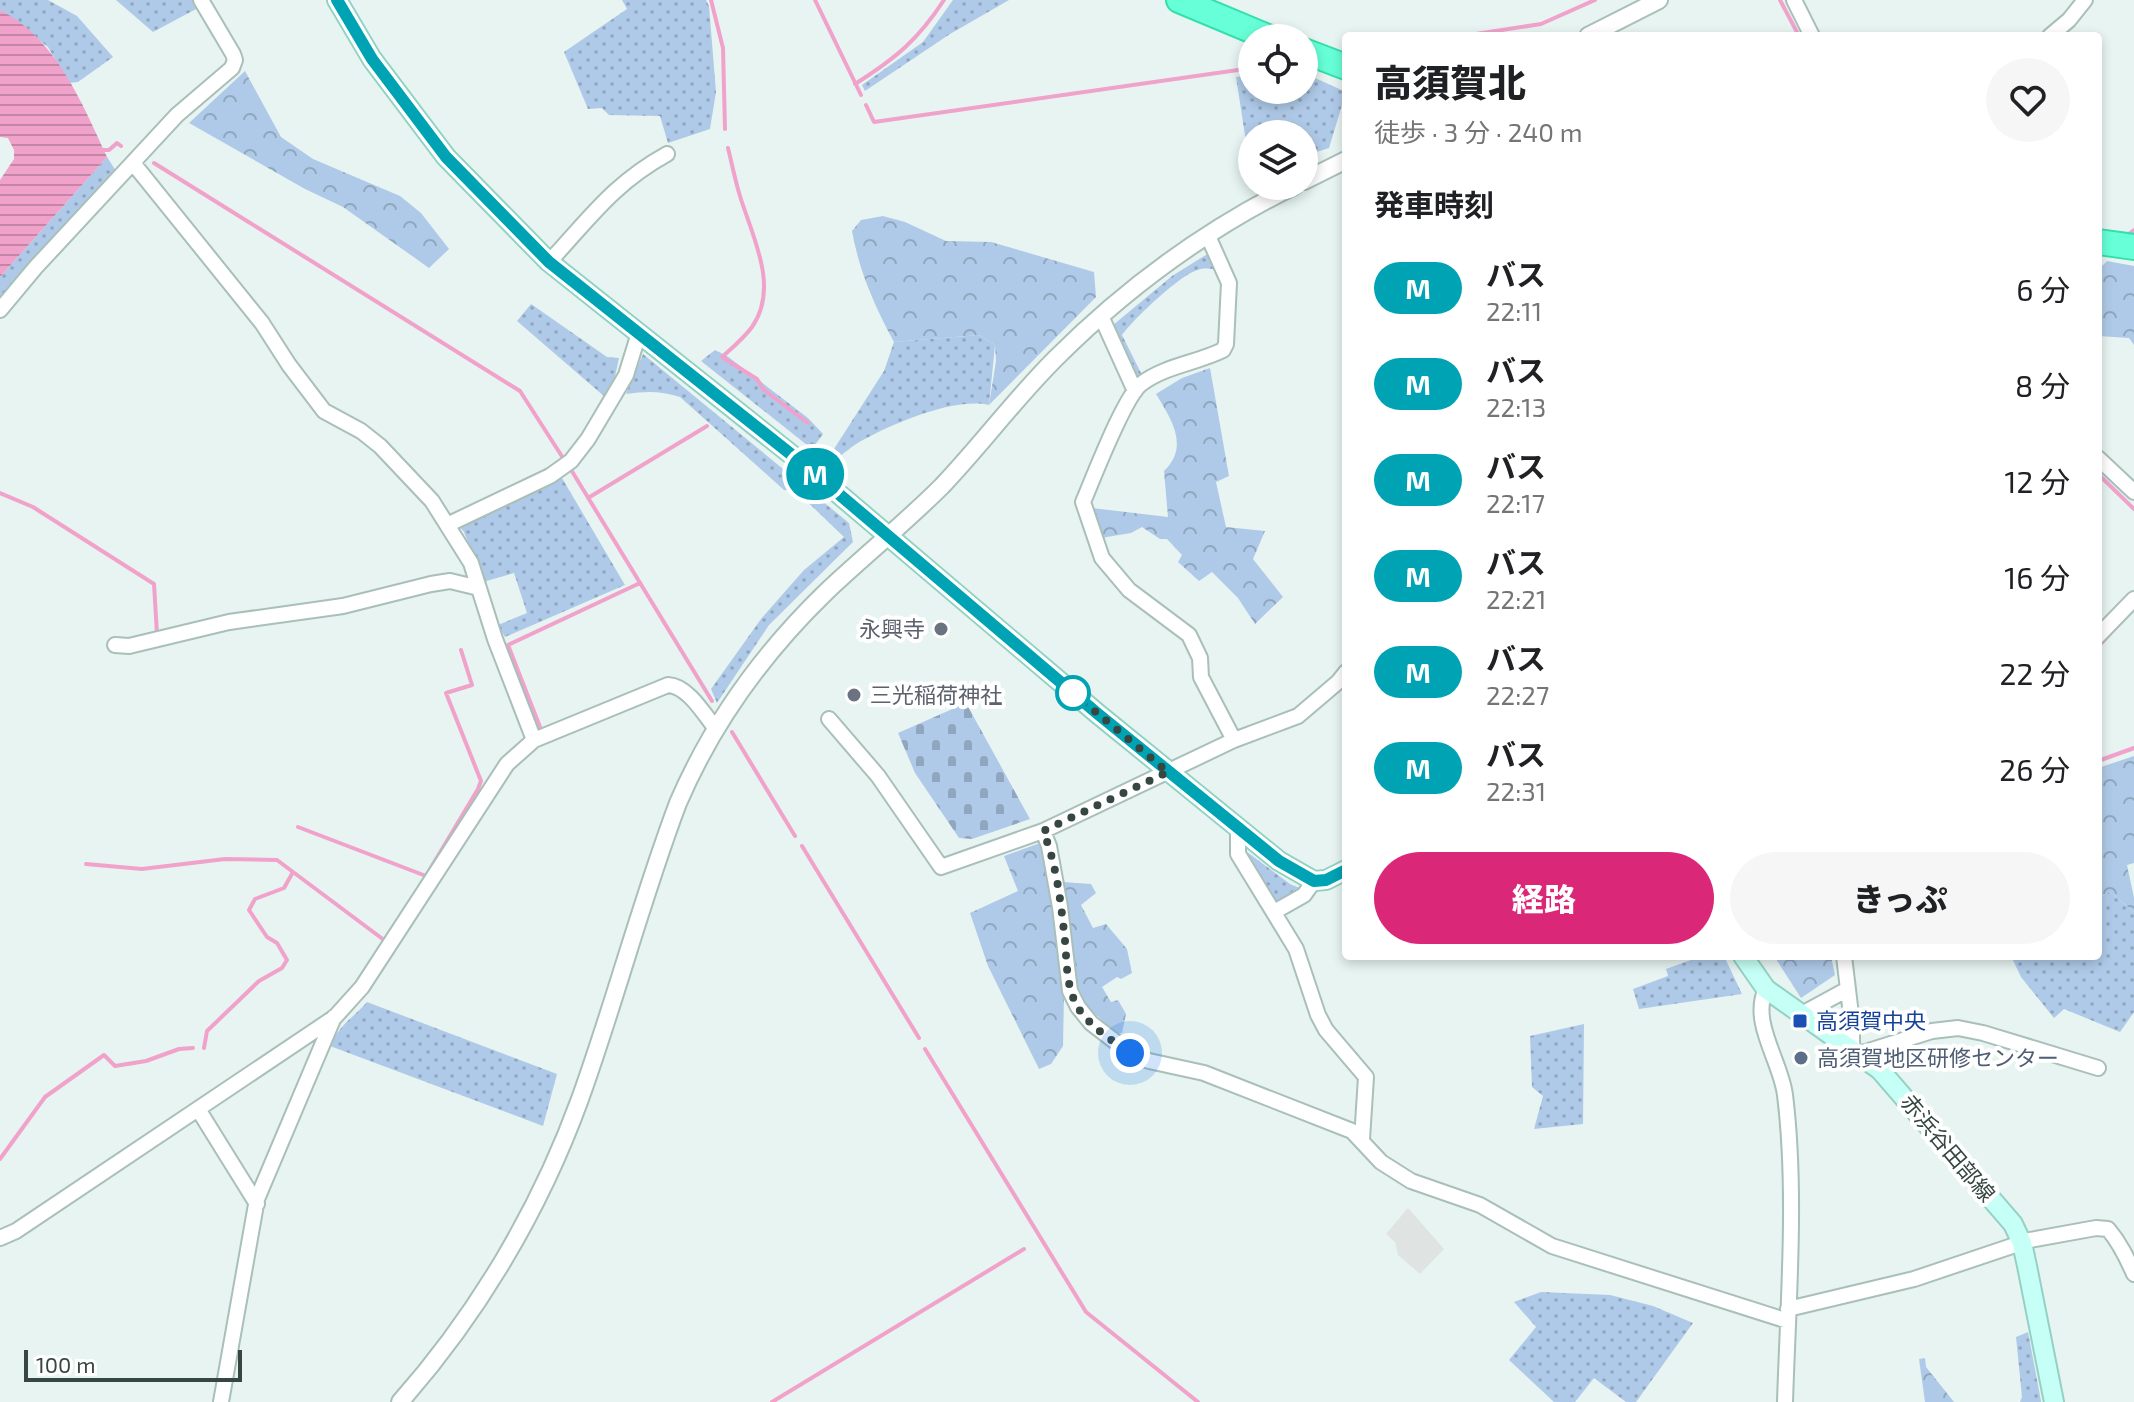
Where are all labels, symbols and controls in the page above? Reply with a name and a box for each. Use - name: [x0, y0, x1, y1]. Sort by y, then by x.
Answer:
- map controls: [1238, 24, 1318, 200]
- button: locate: [1238, 24, 1318, 104]
- button: heart: [1986, 58, 2070, 142]
- text: 高須賀北: [1374, 59, 1526, 105]
- text: 徒歩 · 3 分 · 240 m: [1374, 116, 1583, 147]
- button: layers: [1238, 120, 1318, 200]
- text: 発車時刻: [1374, 186, 1494, 222]
- text: バス: [1486, 256, 1546, 292]
- text: M: [1405, 271, 1431, 305]
- text: 6 分: [2016, 271, 2070, 307]
- text: 22:11: [1486, 295, 1542, 326]
- text: バス: [1486, 352, 1546, 388]
- text: M: [1405, 367, 1431, 401]
- text: 8 分: [2015, 367, 2070, 403]
- text: 22:13: [1486, 391, 1546, 422]
- line badge: M: [789, 448, 841, 500]
- text: バス: [1486, 448, 1546, 484]
- text: M: [802, 457, 828, 491]
- text: M: [1405, 463, 1431, 497]
- text: 12 分: [2005, 463, 2070, 499]
- text: 22:17: [1486, 487, 1545, 518]
- text: バス: [1486, 544, 1546, 580]
- text: M: [1405, 559, 1431, 593]
- text: 16 分: [2004, 559, 2070, 595]
- text: 22:21: [1486, 583, 1546, 614]
- place label: 永興寺: [859, 615, 925, 641]
- marker: 永興寺: [932, 620, 950, 638]
- text: バス: [1486, 640, 1546, 676]
- text: M: [1405, 655, 1431, 689]
- text: 22 分: [2000, 655, 2070, 691]
- unlabelled marker: [1056, 676, 1090, 710]
- text: 22:27: [1486, 679, 1549, 710]
- place label: 三光稲荷神社: [870, 681, 1002, 707]
- marker: 三光稲荷神社: [845, 686, 863, 704]
- text: バス: [1486, 736, 1546, 772]
- text: M: [1405, 751, 1431, 785]
- text: 26 分: [1999, 751, 2070, 787]
- text: 22:31: [1486, 775, 1546, 806]
- button: 経路: [1374, 852, 1714, 944]
- button: きっぷ: [1730, 852, 2070, 944]
- place label: 高須賀中央: [1816, 1007, 1926, 1033]
- marker: 高須賀中央: [1791, 1012, 1809, 1030]
- your location: [1110, 1033, 1150, 1073]
- place label: 高須賀地区研修センター: [1817, 1044, 2059, 1070]
- marker: 高須賀地区研修センター: [1792, 1049, 1810, 1067]
- street label: 赤浜谷田部線: [1896, 1088, 2001, 1206]
- scale bar: [24, 1346, 242, 1382]
- text: 100 m: [36, 1351, 95, 1377]

